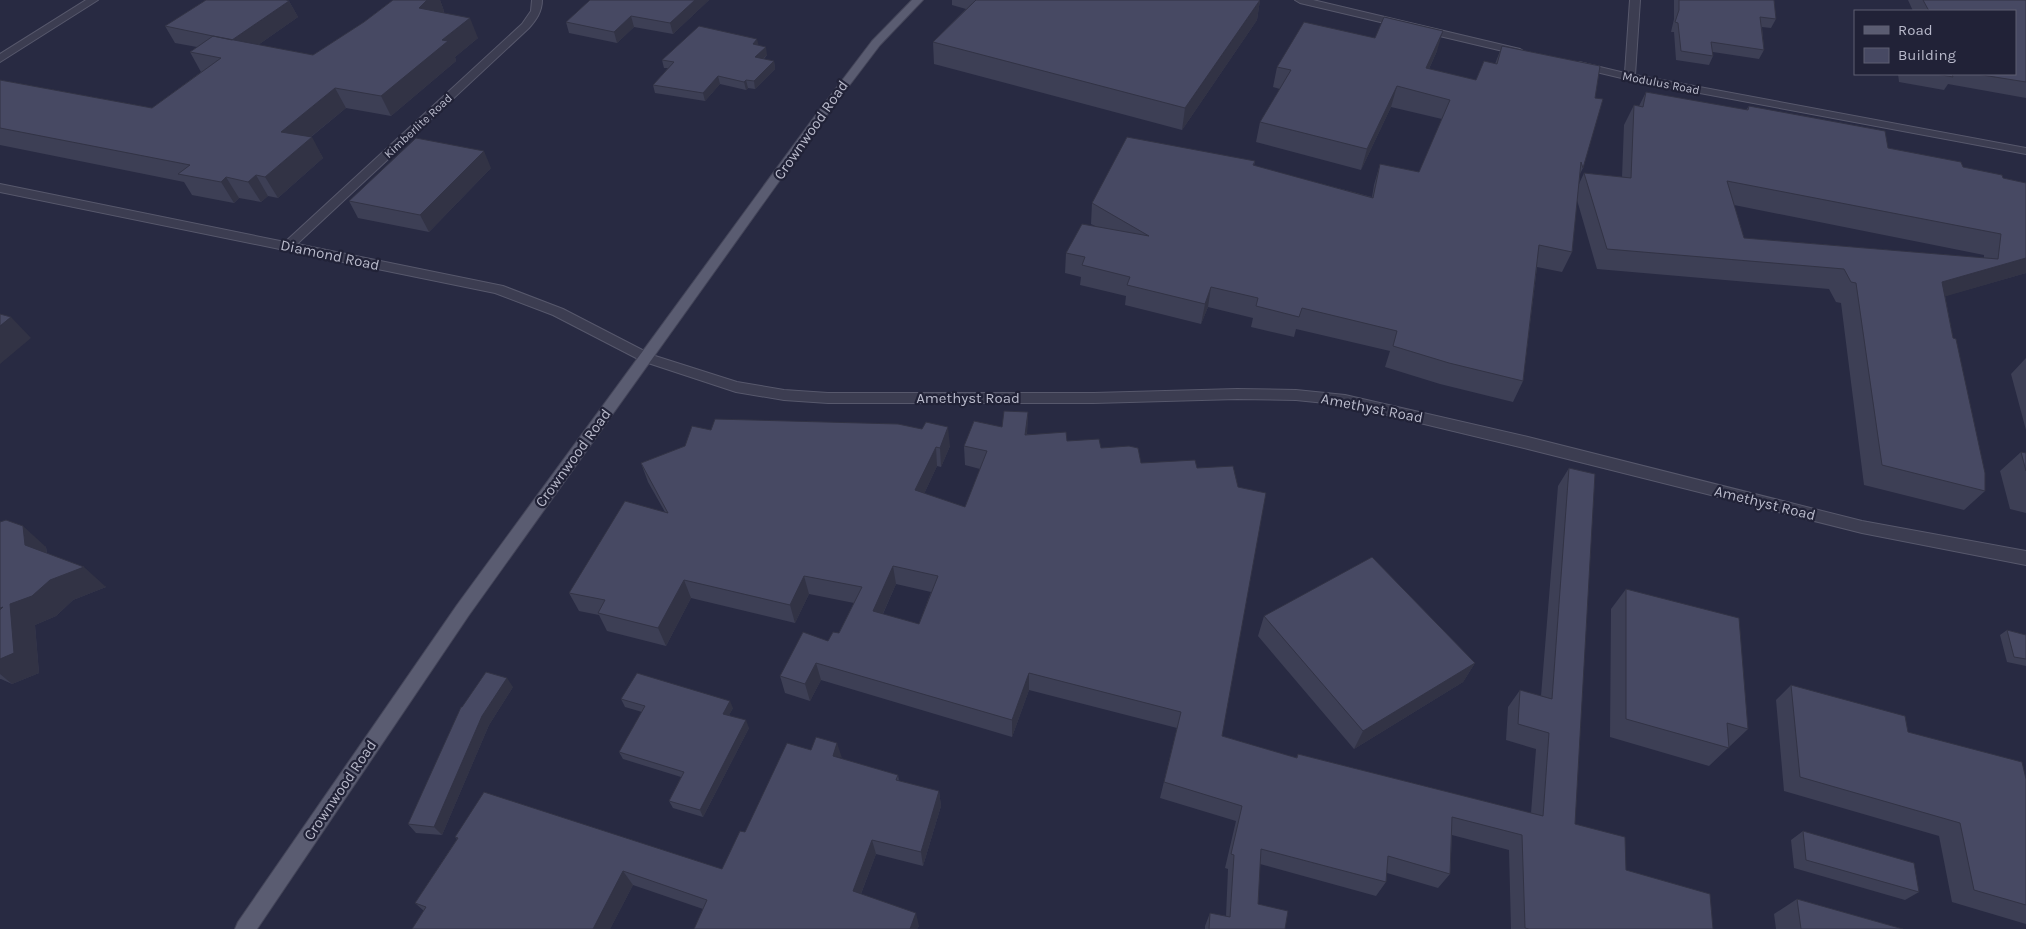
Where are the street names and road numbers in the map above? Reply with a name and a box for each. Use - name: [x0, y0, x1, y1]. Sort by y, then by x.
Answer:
- street label: Modulus Road: [1621, 69, 1701, 97]
- street label: Crownwood Road: [770, 77, 852, 183]
- street label: Kimberlite Road: [381, 91, 455, 161]
- street label: Diamond Road: [279, 236, 381, 274]
- street label: Amethyst Road: [916, 389, 1020, 407]
- street label: Amethyst Road: [1319, 389, 1425, 427]
- street label: Crownwood Road: [531, 405, 615, 511]
- street label: Amethyst Road: [1713, 482, 1817, 524]
- street label: Crownwood Road: [300, 736, 380, 844]

